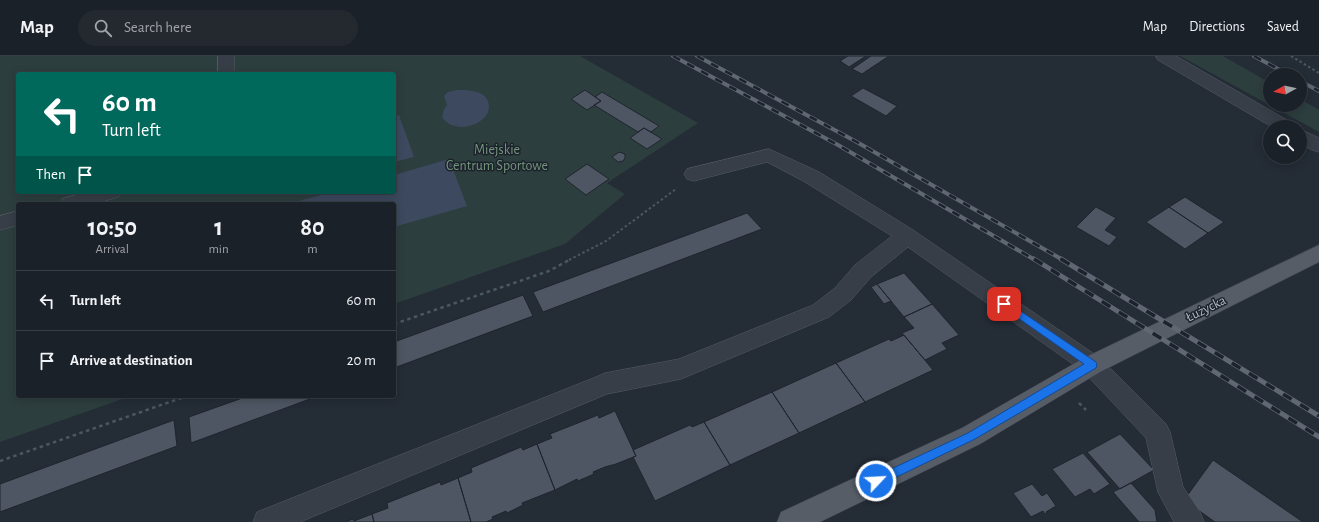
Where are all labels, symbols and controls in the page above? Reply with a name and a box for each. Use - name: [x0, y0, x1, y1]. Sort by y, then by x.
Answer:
- search box: [78, 10, 358, 46]
- icon: search: [92, 17, 114, 39]
- text: Map: [20, 18, 54, 37]
- text: Search here: [124, 20, 192, 35]
- text: Map: [1143, 20, 1167, 34]
- text: Directions: [1189, 20, 1245, 34]
- text: Saved: [1267, 20, 1299, 34]
- north arrow: [1263, 68, 1307, 112]
- map controls: [1263, 68, 1307, 164]
- icon: left: [36, 88, 88, 140]
- text: 60 m: [102, 89, 157, 117]
- button: search: [1263, 120, 1307, 164]
- text: Turn left: [102, 122, 161, 140]
- park label: Miejskie Centrum Sportowe: [446, 143, 548, 173]
- icon: arrive: [74, 164, 96, 186]
- text: Then: [36, 167, 66, 182]
- text: 10:50: [87, 216, 137, 240]
- text: 1: [214, 216, 223, 240]
- text: 80: [300, 216, 325, 240]
- text: Arrival: [96, 243, 129, 256]
- text: min: [208, 243, 229, 256]
- text: m: [307, 243, 318, 256]
- pin: [987, 287, 1021, 321]
- icon: left: [36, 290, 58, 312]
- text: Turn left: [70, 293, 121, 308]
- text: 60 m: [347, 293, 376, 308]
- icon: arrive: [993, 293, 1015, 315]
- street label: Łużycka: [1184, 293, 1229, 325]
- icon: arrive: [36, 350, 58, 372]
- text: Arrive at destination: [70, 353, 193, 368]
- text: 20 m: [347, 353, 376, 368]
- position arrow: [855, 460, 897, 502]

